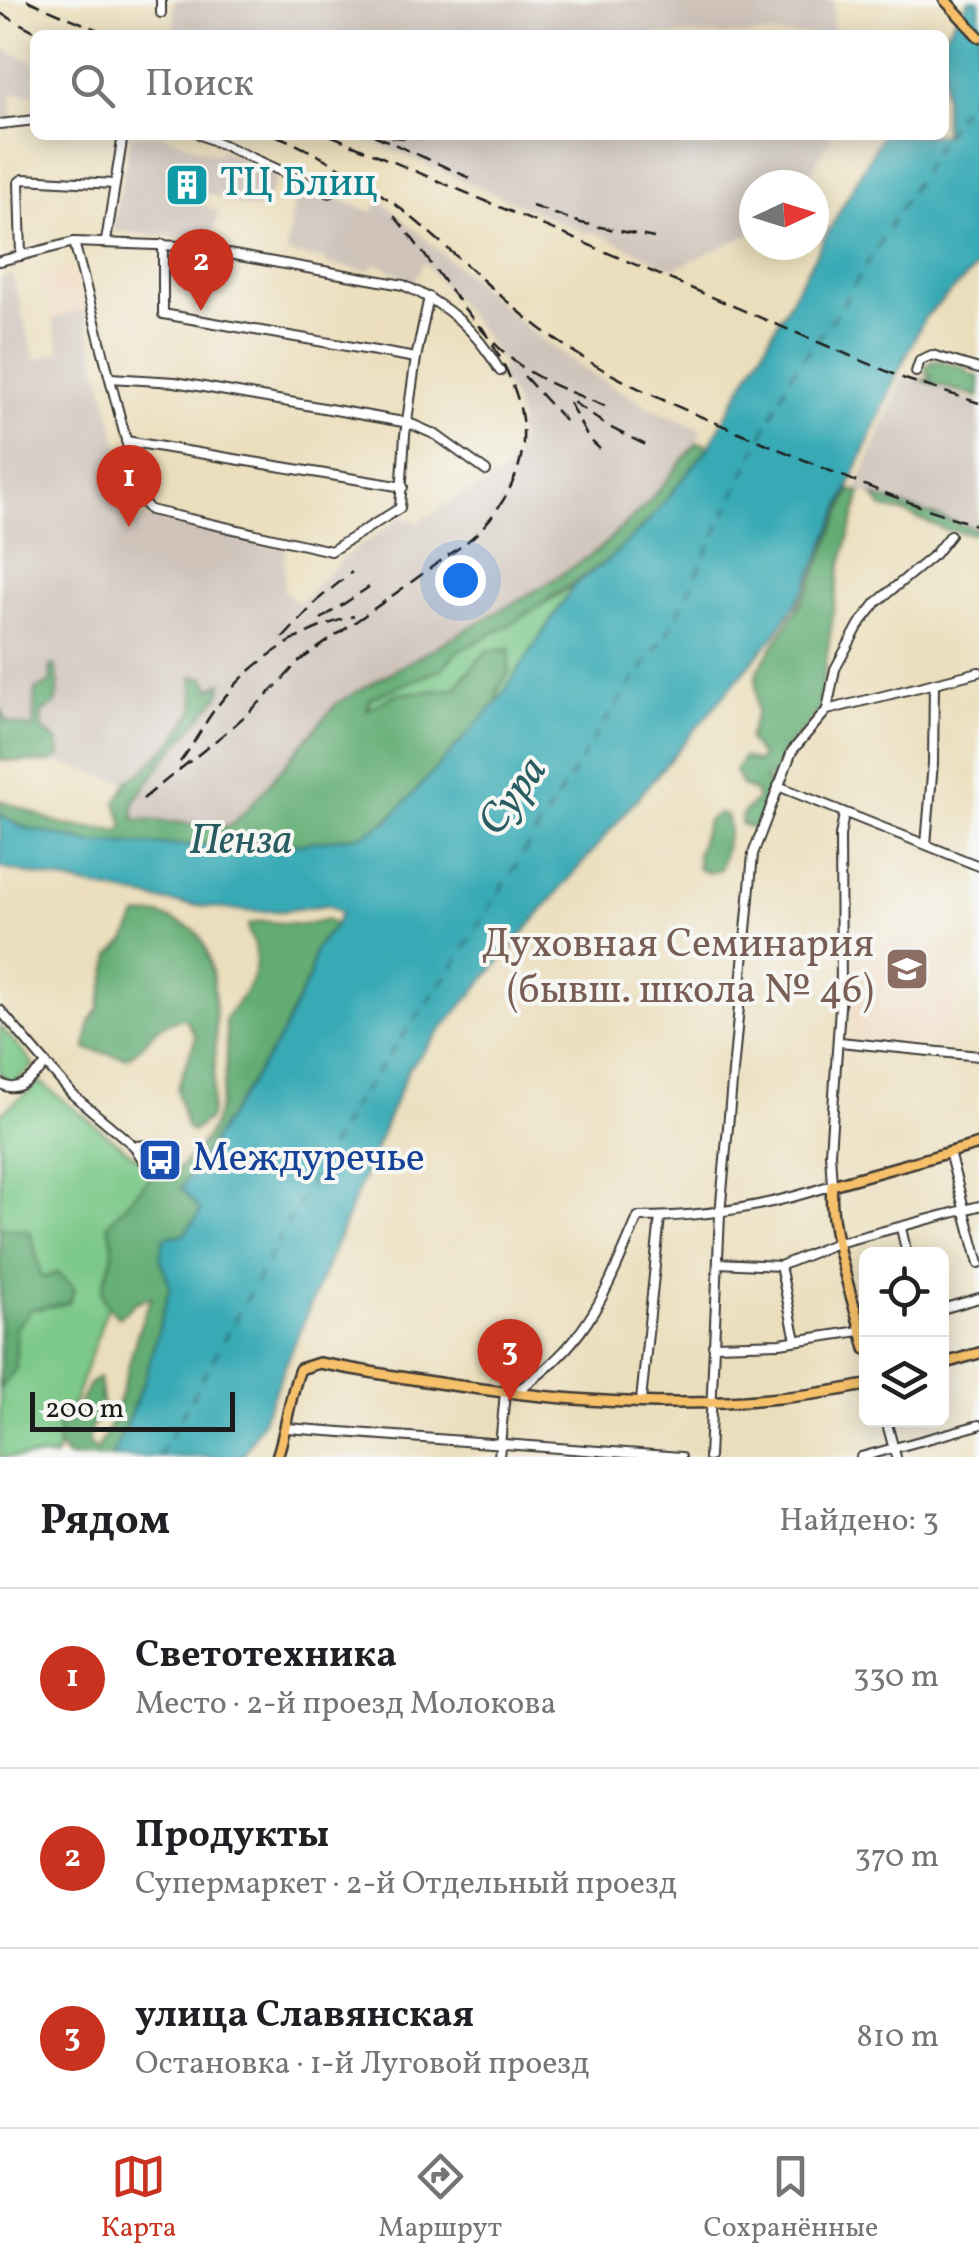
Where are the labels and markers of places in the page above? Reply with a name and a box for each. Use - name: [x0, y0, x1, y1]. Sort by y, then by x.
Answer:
- place label: ТЦ Блиц: [220, 157, 378, 213]
- building icon: ТЦ Блиц: [164, 162, 210, 208]
- pin: 2: [168, 228, 234, 311]
- pin: 1: [96, 444, 162, 527]
- place label: Духовная Семинария (бывш. школа № 46): [482, 918, 874, 1020]
- school or university icon: Духовная Семинария (бывш. школа № 46): [884, 946, 930, 992]
- place label: Междуречье: [192, 1132, 425, 1188]
- bus stop icon: Междуречье: [137, 1137, 183, 1183]
- pin: 3: [478, 1318, 542, 1401]

